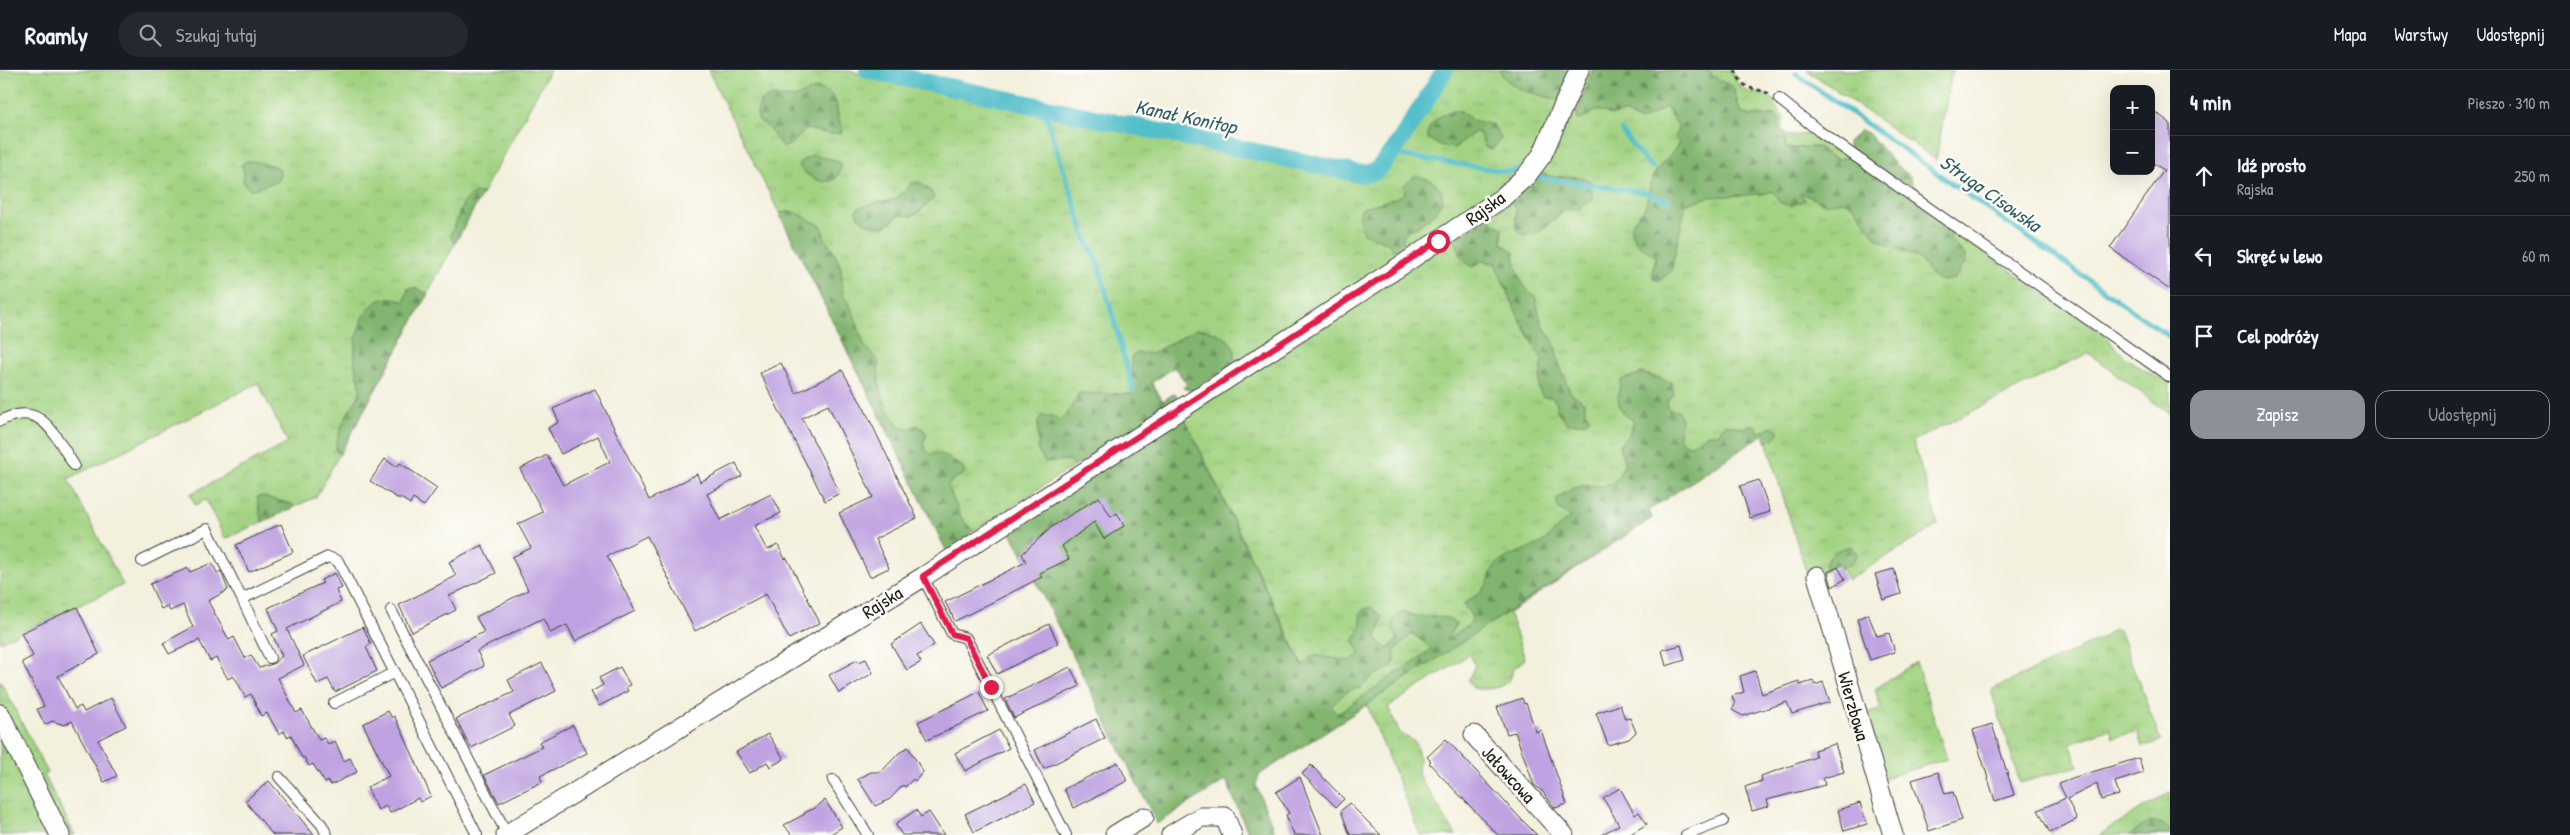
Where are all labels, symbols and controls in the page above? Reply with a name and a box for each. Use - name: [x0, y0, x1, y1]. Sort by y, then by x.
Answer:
- search box: [118, 12, 468, 57]
- text: Roamly: [25, 19, 88, 51]
- icon: search: [136, 21, 164, 49]
- text: Szukaj tutaj: [176, 22, 257, 48]
- text: Mapa: [2334, 22, 2366, 47]
- text: Warstwy: [2394, 22, 2448, 47]
- text: Udostępnij: [2476, 22, 2545, 47]
- map controls: [2110, 85, 2155, 175]
- button: +: [2110, 85, 2155, 130]
- text: 4 min: [2190, 88, 2231, 117]
- water label: Kanał Konitop: [1133, 92, 1241, 141]
- text: Pieszo · 310 m: [2468, 92, 2550, 114]
- button: −: [2110, 130, 2155, 175]
- water label: Struga Cisowska: [1935, 148, 2049, 240]
- text: Idź prosto: [2237, 152, 2306, 178]
- icon: ahead: [2190, 162, 2218, 190]
- text: 250 m: [2514, 165, 2550, 187]
- text: Rajska: [2237, 178, 2273, 200]
- street label: Rajska: [1460, 184, 1511, 231]
- route start: [1427, 230, 1450, 253]
- icon: left: [2190, 242, 2218, 270]
- text: Skręć w lewo: [2237, 243, 2322, 269]
- text: 60 m: [2522, 245, 2550, 267]
- icon: arrive: [2190, 322, 2218, 350]
- text: Cel podróży: [2237, 323, 2319, 349]
- button: Zapisz: [2190, 390, 2365, 439]
- button: Udostępnij: [2375, 390, 2550, 439]
- street label: Rajska: [857, 579, 908, 624]
- street label: Wierzbowa: [1832, 668, 1876, 744]
- route end: [980, 676, 1003, 699]
- street label: Jałowcowa: [1476, 740, 1542, 809]

